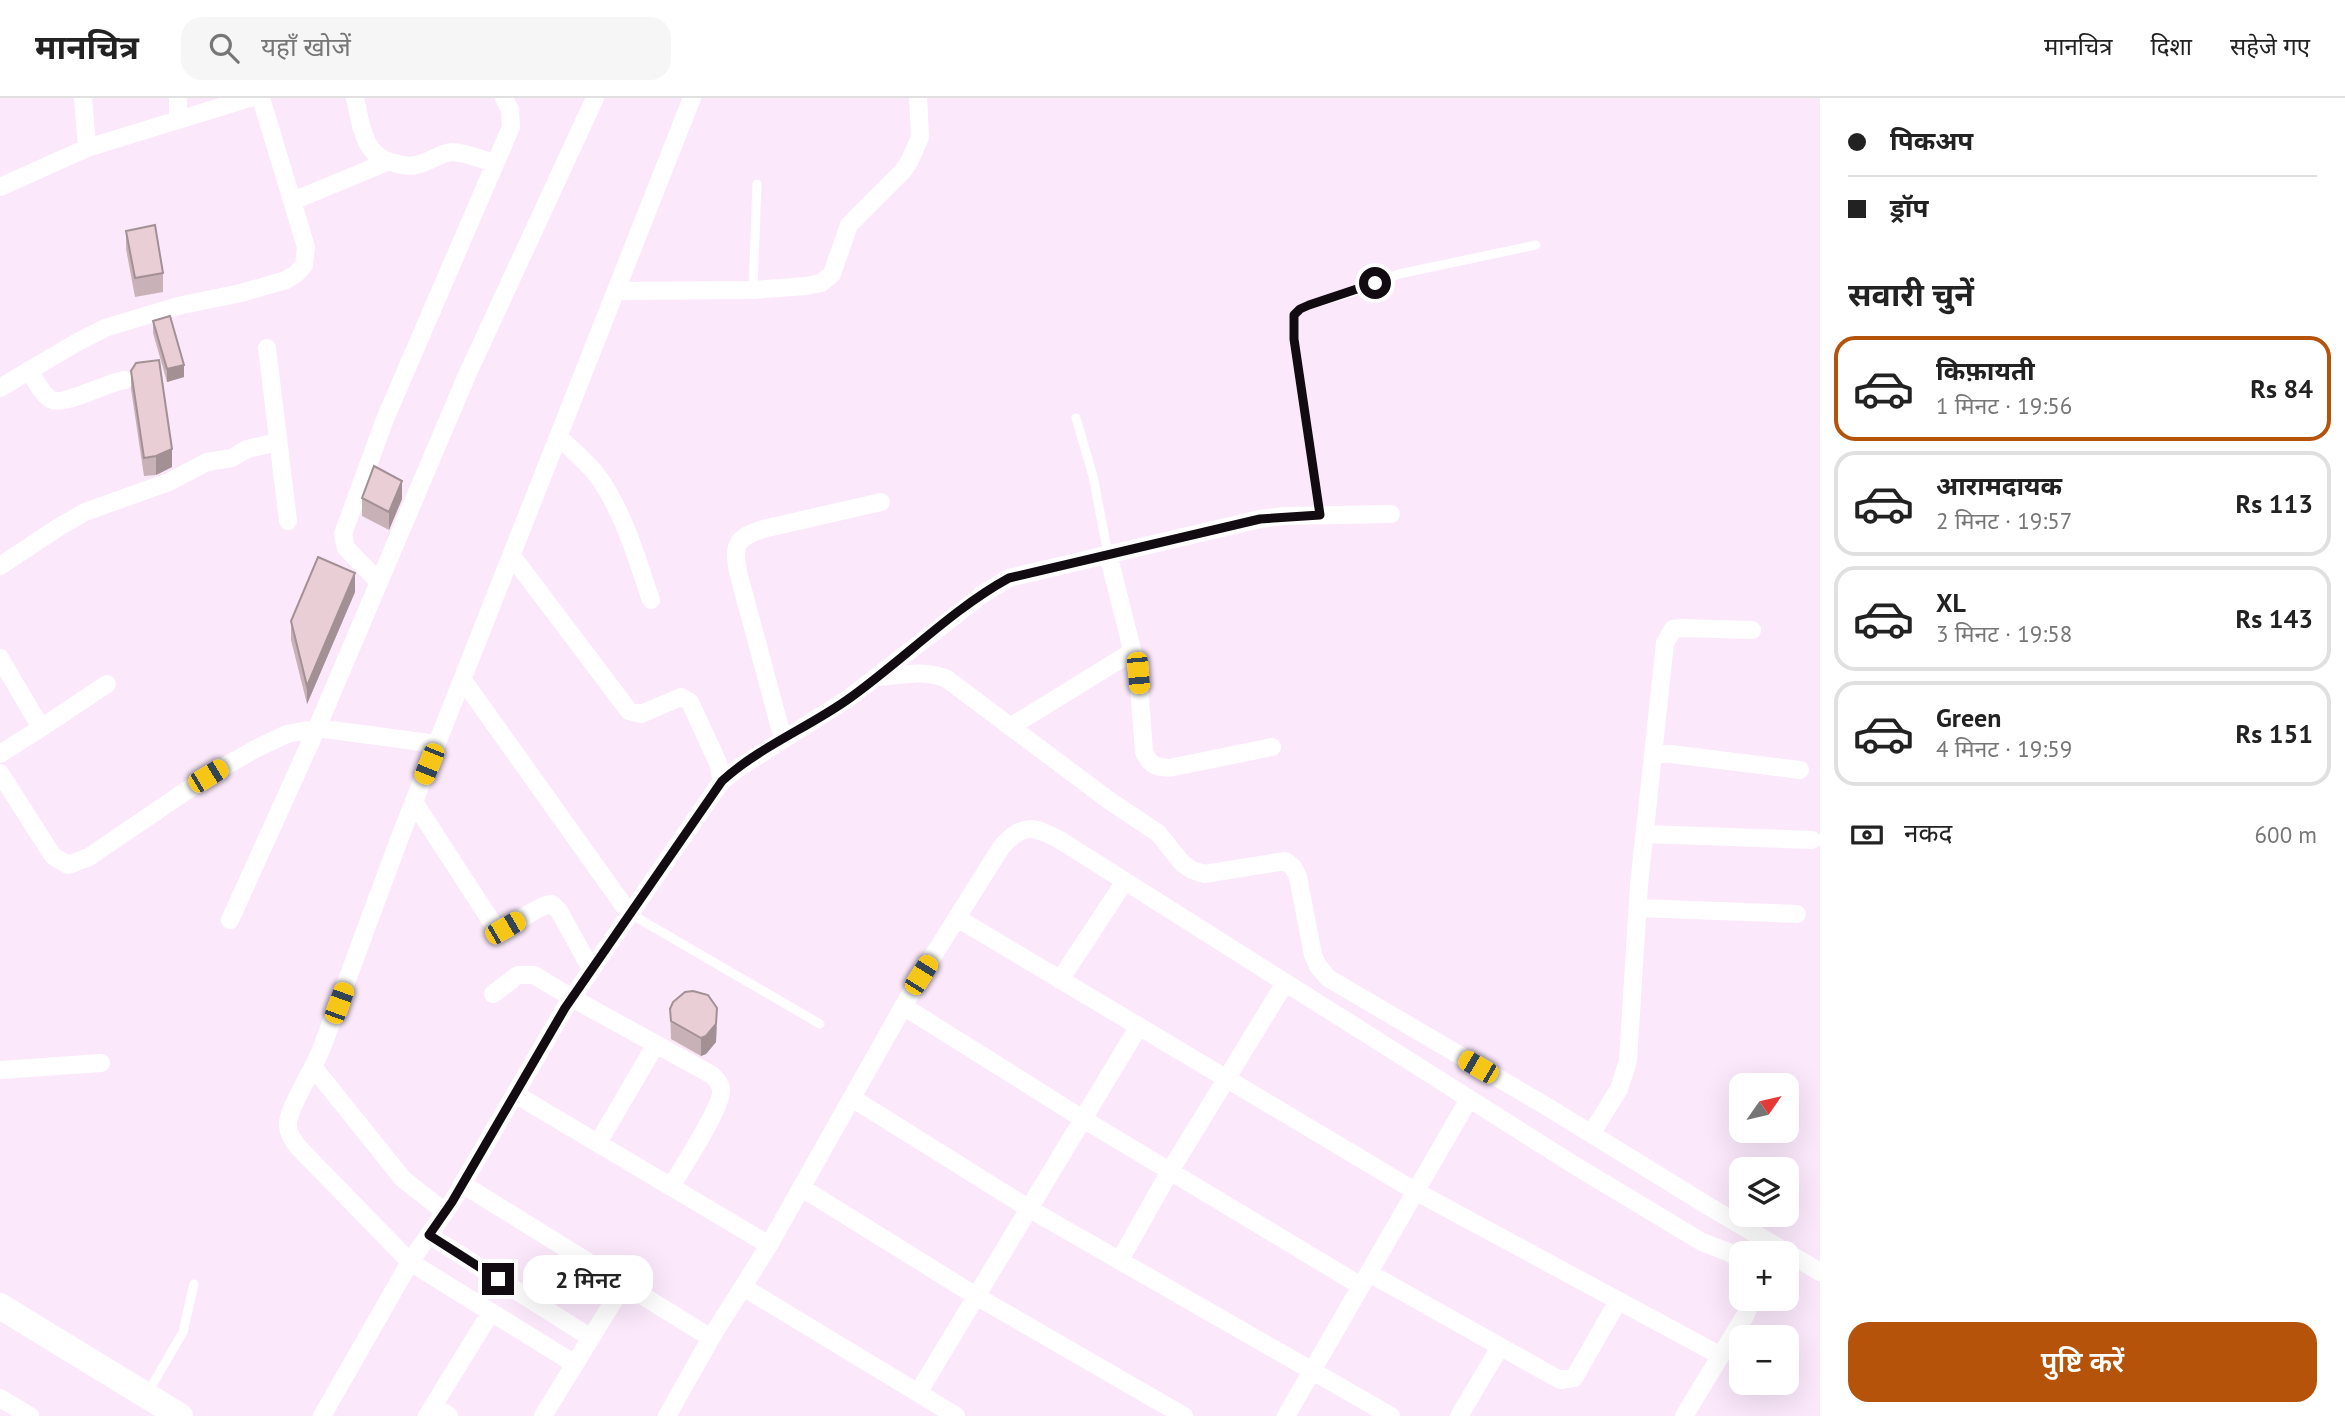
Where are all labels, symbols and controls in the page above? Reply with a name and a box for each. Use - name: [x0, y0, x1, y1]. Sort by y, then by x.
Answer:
- search box: [181, 17, 671, 80]
- text: मानचित्र: [35, 25, 139, 68]
- icon: search: [205, 29, 243, 67]
- text: यहाँ खोजें: [261, 30, 351, 63]
- text: मानचित्र: [2044, 31, 2113, 62]
- text: दिशा: [2151, 31, 2192, 62]
- text: सहेजे गए: [2230, 31, 2310, 62]
- text: पिकअप: [1890, 124, 1973, 157]
- text: ड्रॉप: [1890, 191, 1928, 224]
- route start: [1359, 267, 1391, 299]
- text: सवारी चुनें: [1848, 273, 1974, 315]
- text: किफ़ायती: [1936, 354, 2035, 387]
- icon: car: [1852, 357, 1915, 420]
- text: Rs 84: [2250, 372, 2313, 405]
- text: 1 मिनट · 19:56: [1936, 391, 2072, 420]
- text: आरामदायक: [1936, 469, 2062, 502]
- icon: car: [1852, 472, 1915, 535]
- text: Rs 113: [2236, 487, 2313, 520]
- text: 2 मिनट · 19:57: [1936, 506, 2072, 535]
- text: XL: [1936, 586, 1966, 619]
- icon: car: [1852, 587, 1915, 650]
- text: Rs 143: [2236, 602, 2313, 635]
- text: 3 मिनट · 19:58: [1936, 619, 2072, 648]
- car: [1126, 651, 1151, 695]
- text: Green: [1936, 701, 2001, 734]
- icon: car: [1852, 702, 1915, 765]
- text: Rs 151: [2236, 717, 2313, 750]
- text: 4 मिनट · 19:59: [1936, 734, 2072, 763]
- car: [412, 741, 447, 787]
- car: [185, 756, 232, 796]
- icon: cash: [1848, 816, 1886, 854]
- text: नकद: [1904, 816, 1952, 849]
- text: 600 m: [2255, 820, 2317, 849]
- car: [482, 908, 529, 948]
- car: [901, 952, 942, 998]
- car: [322, 980, 357, 1026]
- car: [1455, 1047, 1502, 1087]
- north arrow: [1729, 1073, 1799, 1143]
- map controls: [1729, 1073, 1799, 1395]
- button: layers: [1729, 1157, 1799, 1227]
- button: +: [1729, 1241, 1799, 1311]
- callout: 2 मिनट: [522, 1254, 652, 1304]
- route end: [482, 1263, 514, 1295]
- text: 2 मिनट: [555, 1265, 621, 1294]
- button: पुष्टि करें: [1848, 1322, 2317, 1402]
- button: −: [1729, 1325, 1799, 1395]

